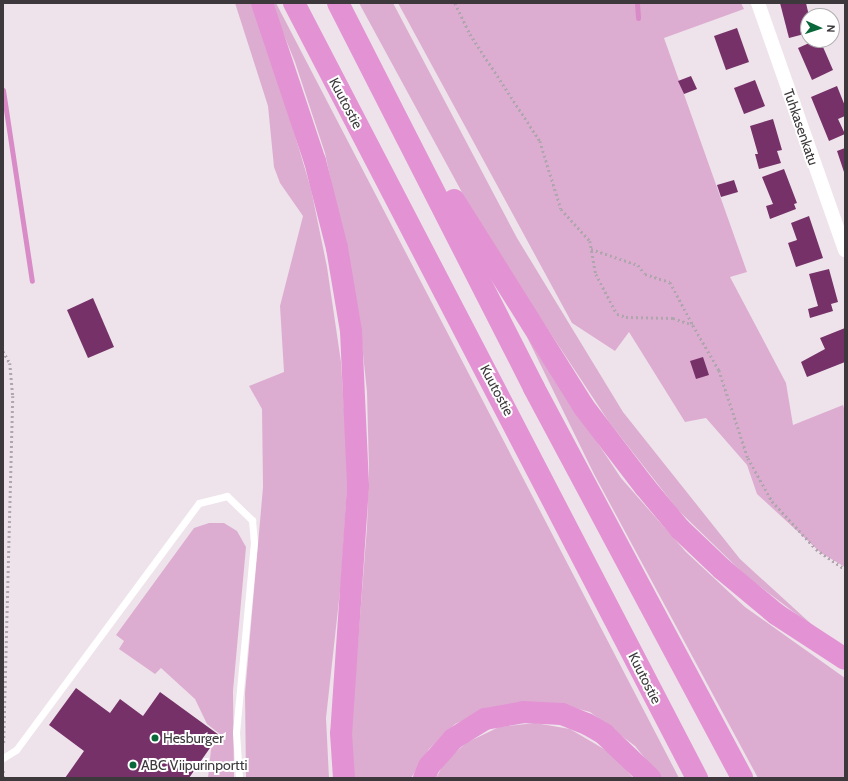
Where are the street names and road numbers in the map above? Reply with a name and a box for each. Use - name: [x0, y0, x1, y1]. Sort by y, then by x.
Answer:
- street label: Kuutostie: [326, 75, 366, 131]
- street label: Tuhkasenkatu: [780, 87, 822, 167]
- street label: Kuutostie: [477, 362, 517, 418]
- street label: Kuutostie: [625, 650, 665, 706]

